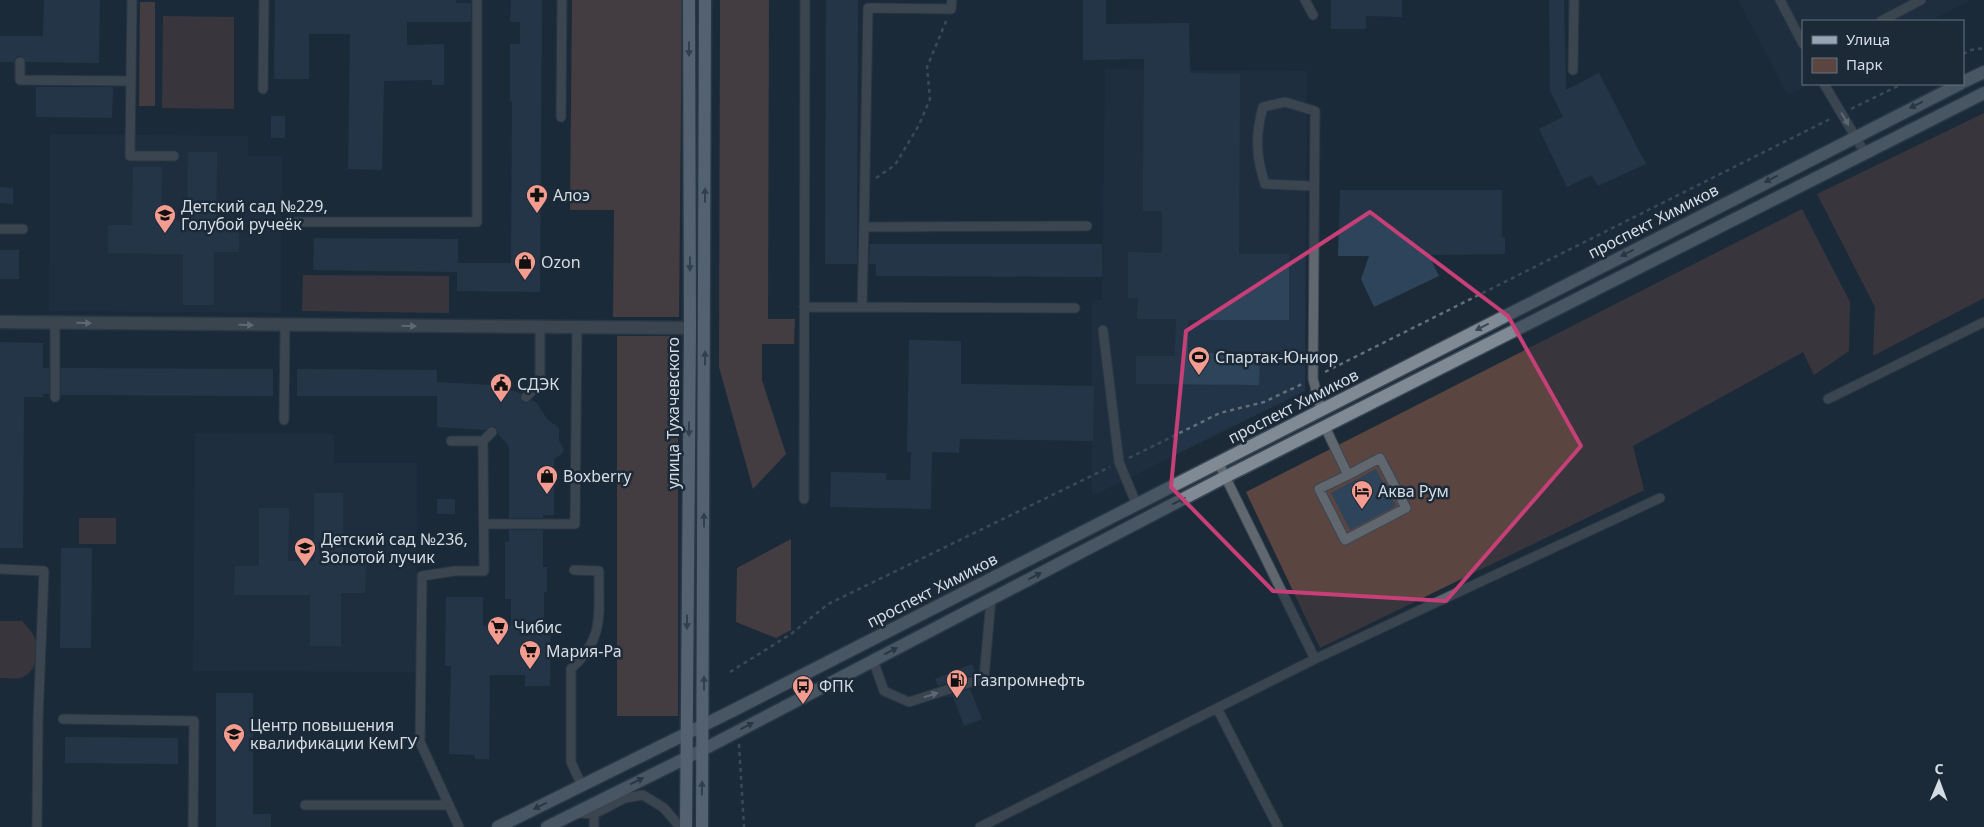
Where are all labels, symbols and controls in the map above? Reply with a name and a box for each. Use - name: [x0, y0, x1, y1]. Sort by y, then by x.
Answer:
- legend: [1802, 20, 1964, 85]
- text: Улица: [1846, 29, 1890, 49]
- one-way arrow: [685, 41, 693, 57]
- text: Парк: [1846, 54, 1882, 74]
- one-way arrow: [1909, 101, 1923, 109]
- one-way arrow: [1840, 112, 1849, 125]
- one-way arrow: [1764, 175, 1778, 183]
- street label: проспект Химиков: [1584, 179, 1722, 263]
- pharmacy icon: Алоэ: [525, 183, 549, 214]
- place label: Алоэ: [553, 184, 590, 206]
- one-way arrow: [701, 187, 709, 203]
- place label: Детский сад №229, Голубой ручеёк: [181, 195, 328, 235]
- school or university icon: Детский сад №229, Голубой ручеёк: [153, 203, 177, 234]
- one-way arrow: [1619, 249, 1634, 257]
- shop icon: Ozon: [513, 250, 537, 281]
- place label: Ozon: [541, 251, 581, 273]
- one-way arrow: [686, 256, 694, 272]
- one-way arrow: [76, 319, 92, 327]
- one-way arrow: [238, 321, 254, 329]
- one-way arrow: [401, 322, 417, 330]
- one-way arrow: [1475, 323, 1489, 331]
- street label: улица Тухачевского: [662, 337, 684, 489]
- sports icon: Спартак-Юниор: [1187, 345, 1211, 376]
- place label: Спартак-Юниор: [1215, 346, 1338, 368]
- one-way arrow: [701, 350, 709, 366]
- street label: проспект Химиков: [1224, 364, 1362, 448]
- public building icon: СДЭК: [489, 372, 513, 403]
- place label: СДЭК: [517, 373, 559, 395]
- one-way arrow: [685, 421, 693, 437]
- shop icon: Boxberry: [535, 464, 559, 495]
- place label: Boxberry: [563, 465, 632, 487]
- hotel icon: Аква Рум: [1350, 479, 1374, 510]
- place label: Аква Рум: [1378, 480, 1449, 502]
- one-way arrow: [1172, 497, 1186, 505]
- one-way arrow: [700, 512, 708, 528]
- place label: Детский сад №236, Золотой лучик: [321, 528, 468, 568]
- school or university icon: Детский сад №236, Золотой лучик: [293, 536, 317, 567]
- street label: проспект Химиков: [863, 548, 1001, 632]
- one-way arrow: [1028, 572, 1042, 580]
- one-way arrow: [683, 614, 691, 630]
- supermarket icon: Чибис: [486, 615, 510, 646]
- place label: Чибис: [514, 616, 562, 638]
- supermarket icon: Мария-Ра: [518, 639, 542, 670]
- place label: Мария-Ра: [546, 640, 622, 662]
- one-way arrow: [883, 647, 898, 655]
- fuel station icon: Газпромнефть: [945, 668, 969, 699]
- place label: Газпромнефть: [973, 669, 1085, 691]
- bus stop icon: ФПК: [791, 674, 815, 705]
- one-way arrow: [700, 675, 708, 691]
- place label: ФПК: [819, 675, 854, 697]
- one-way arrow: [924, 690, 939, 698]
- place label: Центр повышения квалификации КемГУ: [250, 714, 417, 754]
- school or university icon: Центр повышения квалификации КемГУ: [222, 722, 246, 753]
- one-way arrow: [739, 722, 754, 730]
- north arrow: [1914, 757, 1964, 807]
- text: С: [1935, 759, 1944, 778]
- one-way arrow: [630, 777, 644, 785]
- one-way arrow: [699, 780, 707, 796]
- one-way arrow: [533, 802, 547, 810]

